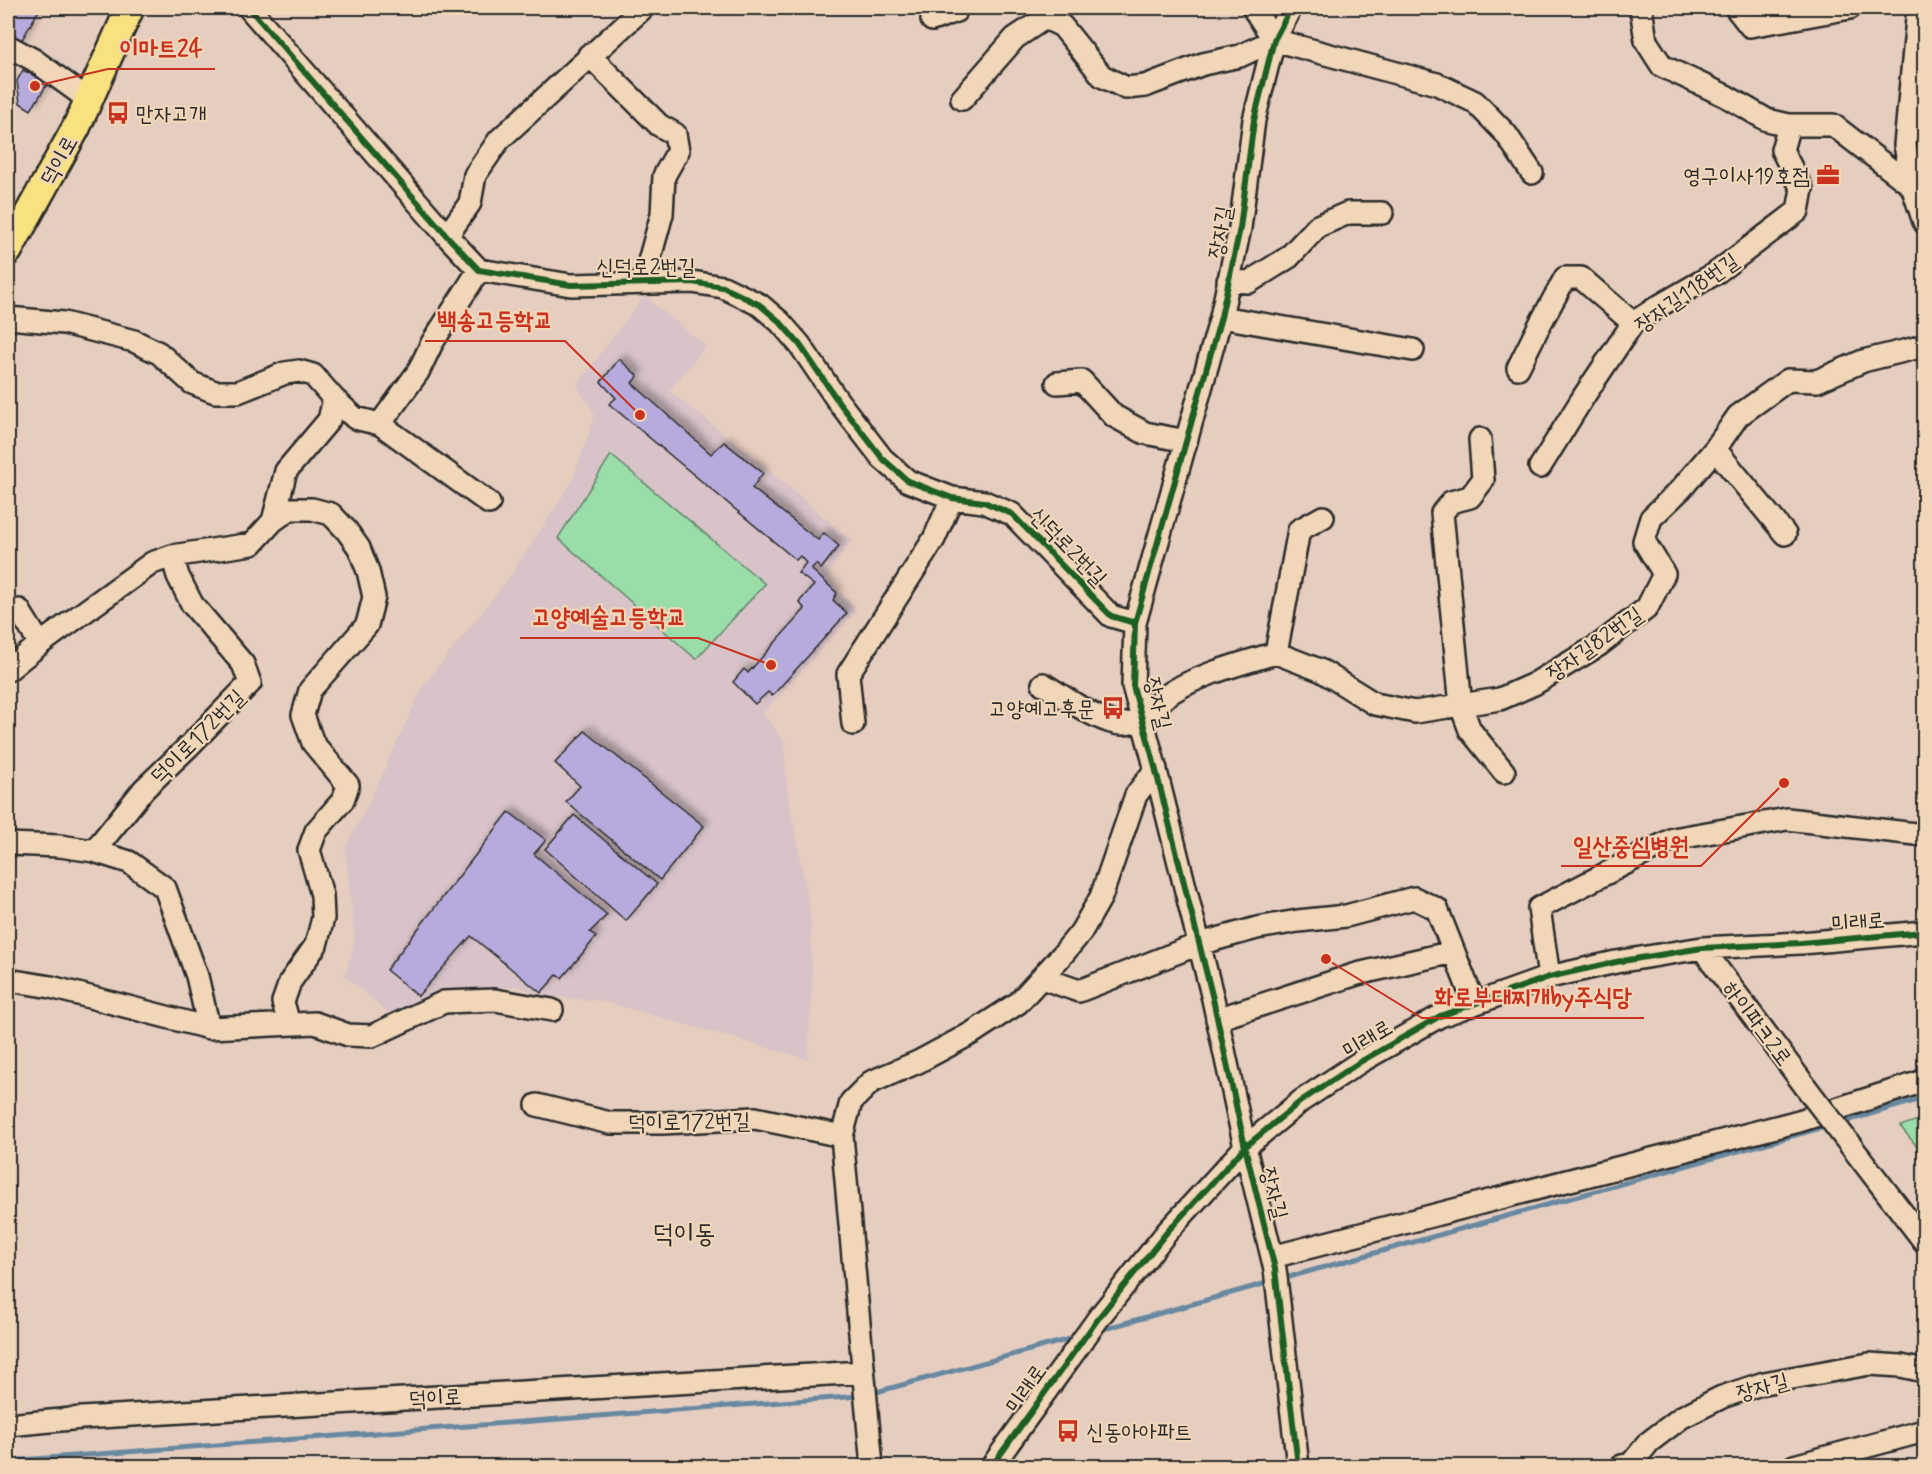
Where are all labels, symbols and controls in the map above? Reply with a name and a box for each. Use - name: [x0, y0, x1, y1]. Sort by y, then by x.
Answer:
- callout: 이마트24: [108, 27, 215, 69]
- text: 이마트24: [119, 34, 203, 65]
- bus stop icon: 만자고개: [105, 100, 131, 126]
- place label: 만자고개: [136, 101, 207, 129]
- street label: 덕이로: [35, 131, 85, 191]
- office icon: 영구이사19호점: [1815, 162, 1841, 188]
- place label: 영구이사19호점: [1683, 163, 1810, 191]
- street label: 장자길: [1203, 203, 1239, 261]
- street label: 장자길118번길: [1630, 247, 1745, 340]
- street label: 신덕로2번길: [596, 254, 696, 282]
- callout: 백송고등학교: [425, 299, 565, 341]
- text: 백송고등학교: [437, 306, 553, 337]
- street label: 신덕로2번길: [1023, 502, 1112, 593]
- callout: 고양예술고등학교: [520, 596, 698, 638]
- street label: 장자길82번길: [1541, 601, 1649, 688]
- text: 고양예술고등학교: [532, 603, 686, 634]
- street label: 장자길: [1137, 674, 1177, 733]
- street label: 덕이로172번길: [145, 684, 252, 791]
- bus stop icon: 고양예고후문: [1100, 695, 1126, 721]
- place label: 고양예고후문: [989, 696, 1095, 724]
- callout: 일산중심병원: [1561, 824, 1701, 866]
- text: 일산중심병원: [1573, 832, 1689, 863]
- street label: 미래로: [1831, 907, 1886, 939]
- callout: 화로부대찌개by주식당: [1422, 976, 1644, 1018]
- street label: 하이파크2로: [1715, 976, 1797, 1072]
- text: 화로부대찌개by주식당: [1434, 983, 1633, 1014]
- street label: 미래로: [1338, 1014, 1398, 1065]
- street label: 덕이로172번길: [628, 1108, 751, 1138]
- street label: 장자길: [1253, 1164, 1293, 1223]
- district label: 덕이동: [653, 1218, 715, 1252]
- street label: 미래로: [1000, 1359, 1053, 1419]
- street label: 장자길: [1733, 1367, 1792, 1408]
- street label: 덕이로: [408, 1384, 462, 1414]
- bus stop icon: 신동아아파트: [1055, 1418, 1081, 1444]
- place label: 신동아아파트: [1086, 1419, 1192, 1447]

